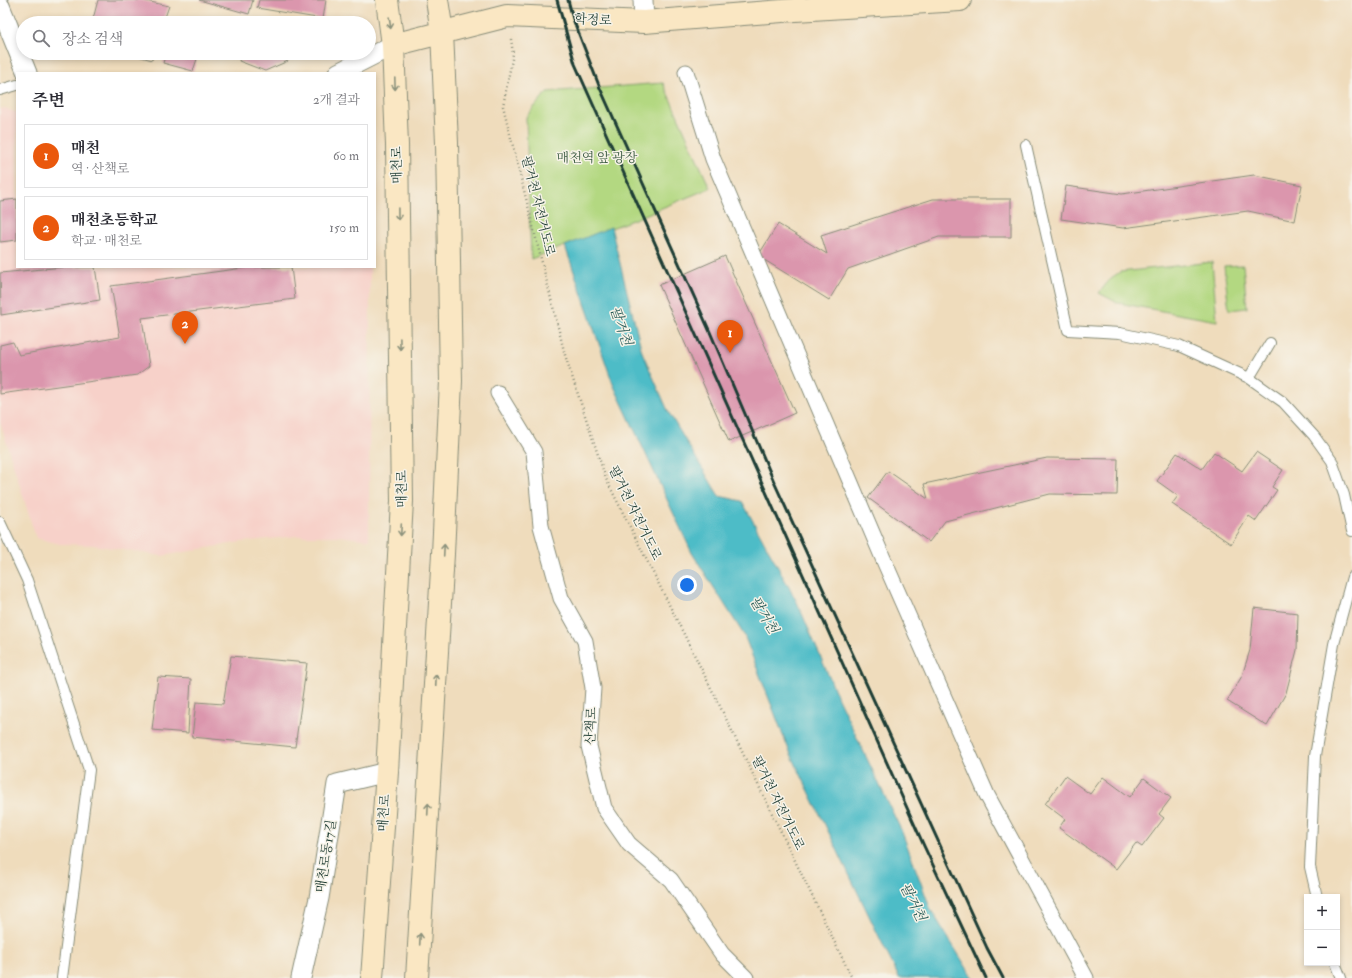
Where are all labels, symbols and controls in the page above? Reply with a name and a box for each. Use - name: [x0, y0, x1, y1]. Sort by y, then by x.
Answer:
- street label: 학정로: [574, 11, 613, 29]
- search box: [16, 16, 376, 60]
- one-way arrow: [386, 16, 394, 29]
- icon: search: [30, 27, 52, 49]
- text: 장소 검색: [62, 30, 123, 49]
- one-way arrow: [391, 77, 399, 90]
- text: 주변: [32, 90, 65, 111]
- text: 2개 결과: [313, 92, 360, 108]
- text: 매천: [71, 139, 100, 158]
- street label: 매천로: [389, 146, 405, 184]
- text: 1: [44, 148, 48, 164]
- text: 60 m: [333, 148, 359, 164]
- park label: 매천역 앞 광장: [557, 150, 638, 166]
- street label: 팔거천 자전거도로: [518, 154, 558, 258]
- text: 역 · 산책로: [71, 161, 129, 177]
- one-way arrow: [394, 207, 402, 220]
- text: 매천초등학교: [71, 211, 158, 230]
- text: 2: [43, 220, 49, 236]
- text: 150 m: [329, 220, 359, 236]
- text: 학교 · 매천로: [71, 233, 142, 249]
- water label: 팔거천: [606, 304, 636, 349]
- pin: 2: [172, 311, 198, 344]
- pin: 1: [717, 320, 743, 353]
- one-way arrow: [396, 337, 404, 350]
- street label: 팔거천 자전거도로: [605, 463, 665, 563]
- street label: 매천로: [394, 470, 410, 508]
- one-way arrow: [397, 523, 404, 536]
- one-way arrow: [440, 544, 447, 557]
- your location: [677, 575, 697, 595]
- water label: 팔거천: [746, 593, 782, 638]
- one-way arrow: [432, 674, 439, 687]
- street label: 산책로: [582, 706, 600, 745]
- street label: 팔거천 자전거도로: [748, 753, 808, 853]
- street label: 매천로: [375, 793, 393, 832]
- one-way arrow: [425, 803, 432, 816]
- street label: 매천로동17길: [312, 818, 340, 894]
- water label: 팔거천: [896, 880, 930, 925]
- map controls: [1304, 894, 1340, 966]
- button: +: [1304, 894, 1340, 930]
- button: −: [1304, 930, 1340, 966]
- one-way arrow: [417, 933, 424, 946]

